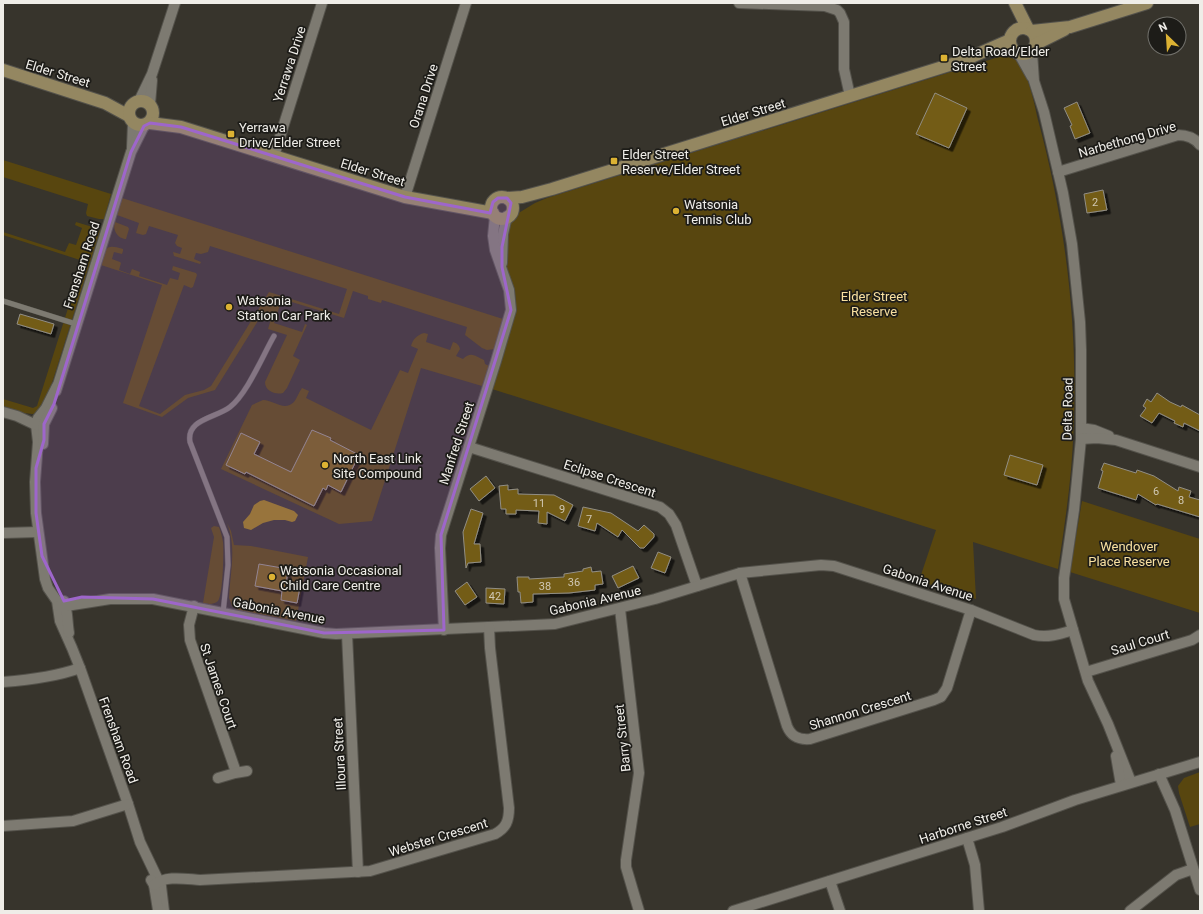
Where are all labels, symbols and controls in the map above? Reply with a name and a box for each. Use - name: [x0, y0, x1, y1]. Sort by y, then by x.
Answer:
- north arrow: [1147, 16, 1187, 56]
- text: N: [1157, 20, 1169, 35]
- street label: Yerrawa Drive: [270, 24, 309, 104]
- place label: Delta Road/Elder Street: [952, 44, 1050, 74]
- marker: Delta Road/Elder Street: [939, 53, 949, 63]
- street label: Elder Street: [24, 57, 92, 90]
- street label: Orana Drive: [406, 62, 441, 130]
- street label: Elder Street: [719, 96, 787, 129]
- street label: Narbethong Drive: [1077, 118, 1178, 161]
- place label: Yerrawa Drive/Elder Street: [239, 120, 340, 150]
- marker: Yerrawa Drive/Elder Street: [226, 129, 236, 139]
- place label: Elder Street Reserve/Elder Street: [622, 147, 740, 177]
- street label: Elder Street: [339, 156, 407, 189]
- marker: Elder Street Reserve/Elder Street: [609, 156, 619, 166]
- house number: 2: [1092, 196, 1098, 209]
- place label: Watsonia Tennis Club: [684, 197, 752, 227]
- marker: Watsonia Tennis Club: [671, 206, 681, 216]
- street label: Frensham Road: [60, 220, 103, 311]
- park label: Elder Street Reserve: [841, 289, 907, 319]
- place label: Watsonia Station Car Park: [237, 293, 331, 323]
- marker: Watsonia Station Car Park: [224, 302, 234, 312]
- street label: Delta Road: [1059, 377, 1076, 441]
- street label: Manfred Street: [436, 400, 477, 486]
- place label: North East Link Site Compound: [333, 451, 422, 481]
- street label: Eclipse Crescent: [562, 457, 658, 500]
- marker: North East Link Site Compound: [320, 460, 330, 470]
- house number: 6: [1153, 485, 1159, 498]
- house number: 8: [1178, 494, 1184, 507]
- house number: 11: [533, 497, 545, 510]
- house number: 9: [559, 503, 565, 516]
- house number: 7: [586, 513, 592, 526]
- park label: Wendover Place Reserve: [1088, 539, 1170, 569]
- street label: Gabonia Avenue: [881, 561, 975, 604]
- place label: Watsonia Occasional Child Care Centre: [280, 563, 402, 593]
- marker: Watsonia Occasional Child Care Centre: [267, 572, 277, 582]
- house number: 36: [568, 576, 580, 589]
- house number: 38: [539, 580, 551, 593]
- street label: Gabonia Avenue: [548, 583, 643, 618]
- house number: 42: [489, 590, 501, 603]
- street label: Gabonia Avenue: [231, 594, 326, 627]
- street label: Saul Court: [1109, 626, 1171, 658]
- street label: St James Court: [197, 641, 240, 731]
- street label: Shannon Crescent: [807, 688, 913, 733]
- street label: Frensham Road: [96, 695, 141, 785]
- street label: Barry Street: [611, 703, 633, 772]
- street label: Illoura Street: [330, 717, 349, 791]
- street label: Harborne Street: [917, 804, 1009, 847]
- street label: Webster Crescent: [387, 815, 489, 860]

